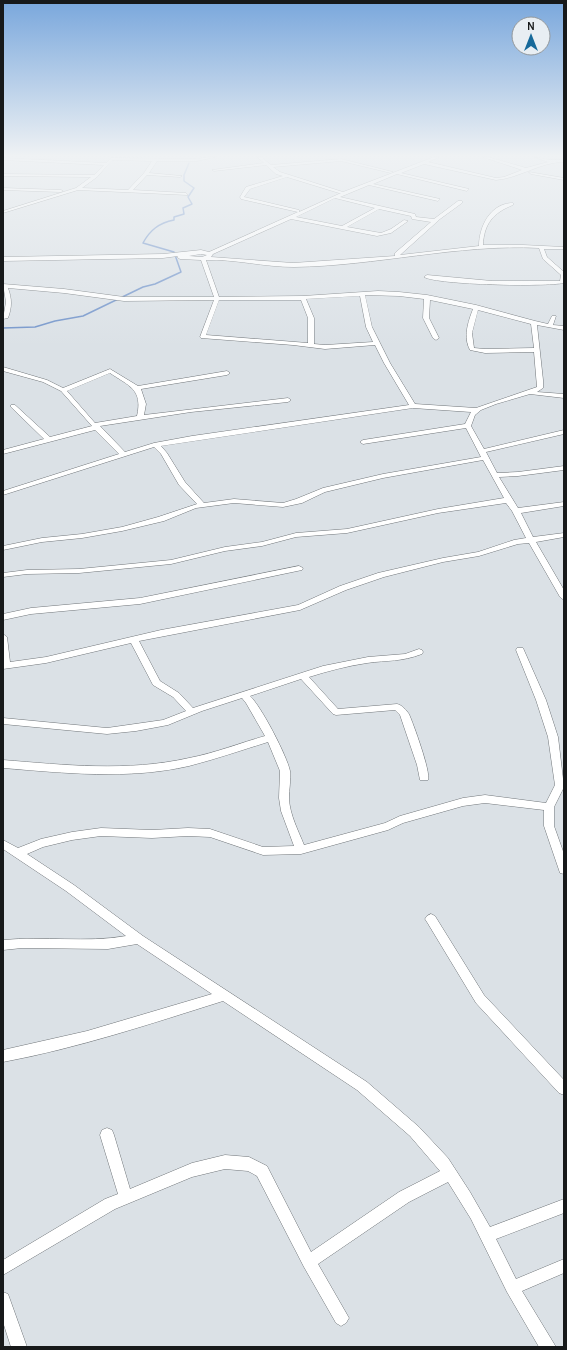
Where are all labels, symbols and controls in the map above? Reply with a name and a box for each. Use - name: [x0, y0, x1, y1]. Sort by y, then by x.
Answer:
- north arrow: [511, 16, 551, 56]
- text: N: [527, 20, 535, 33]

